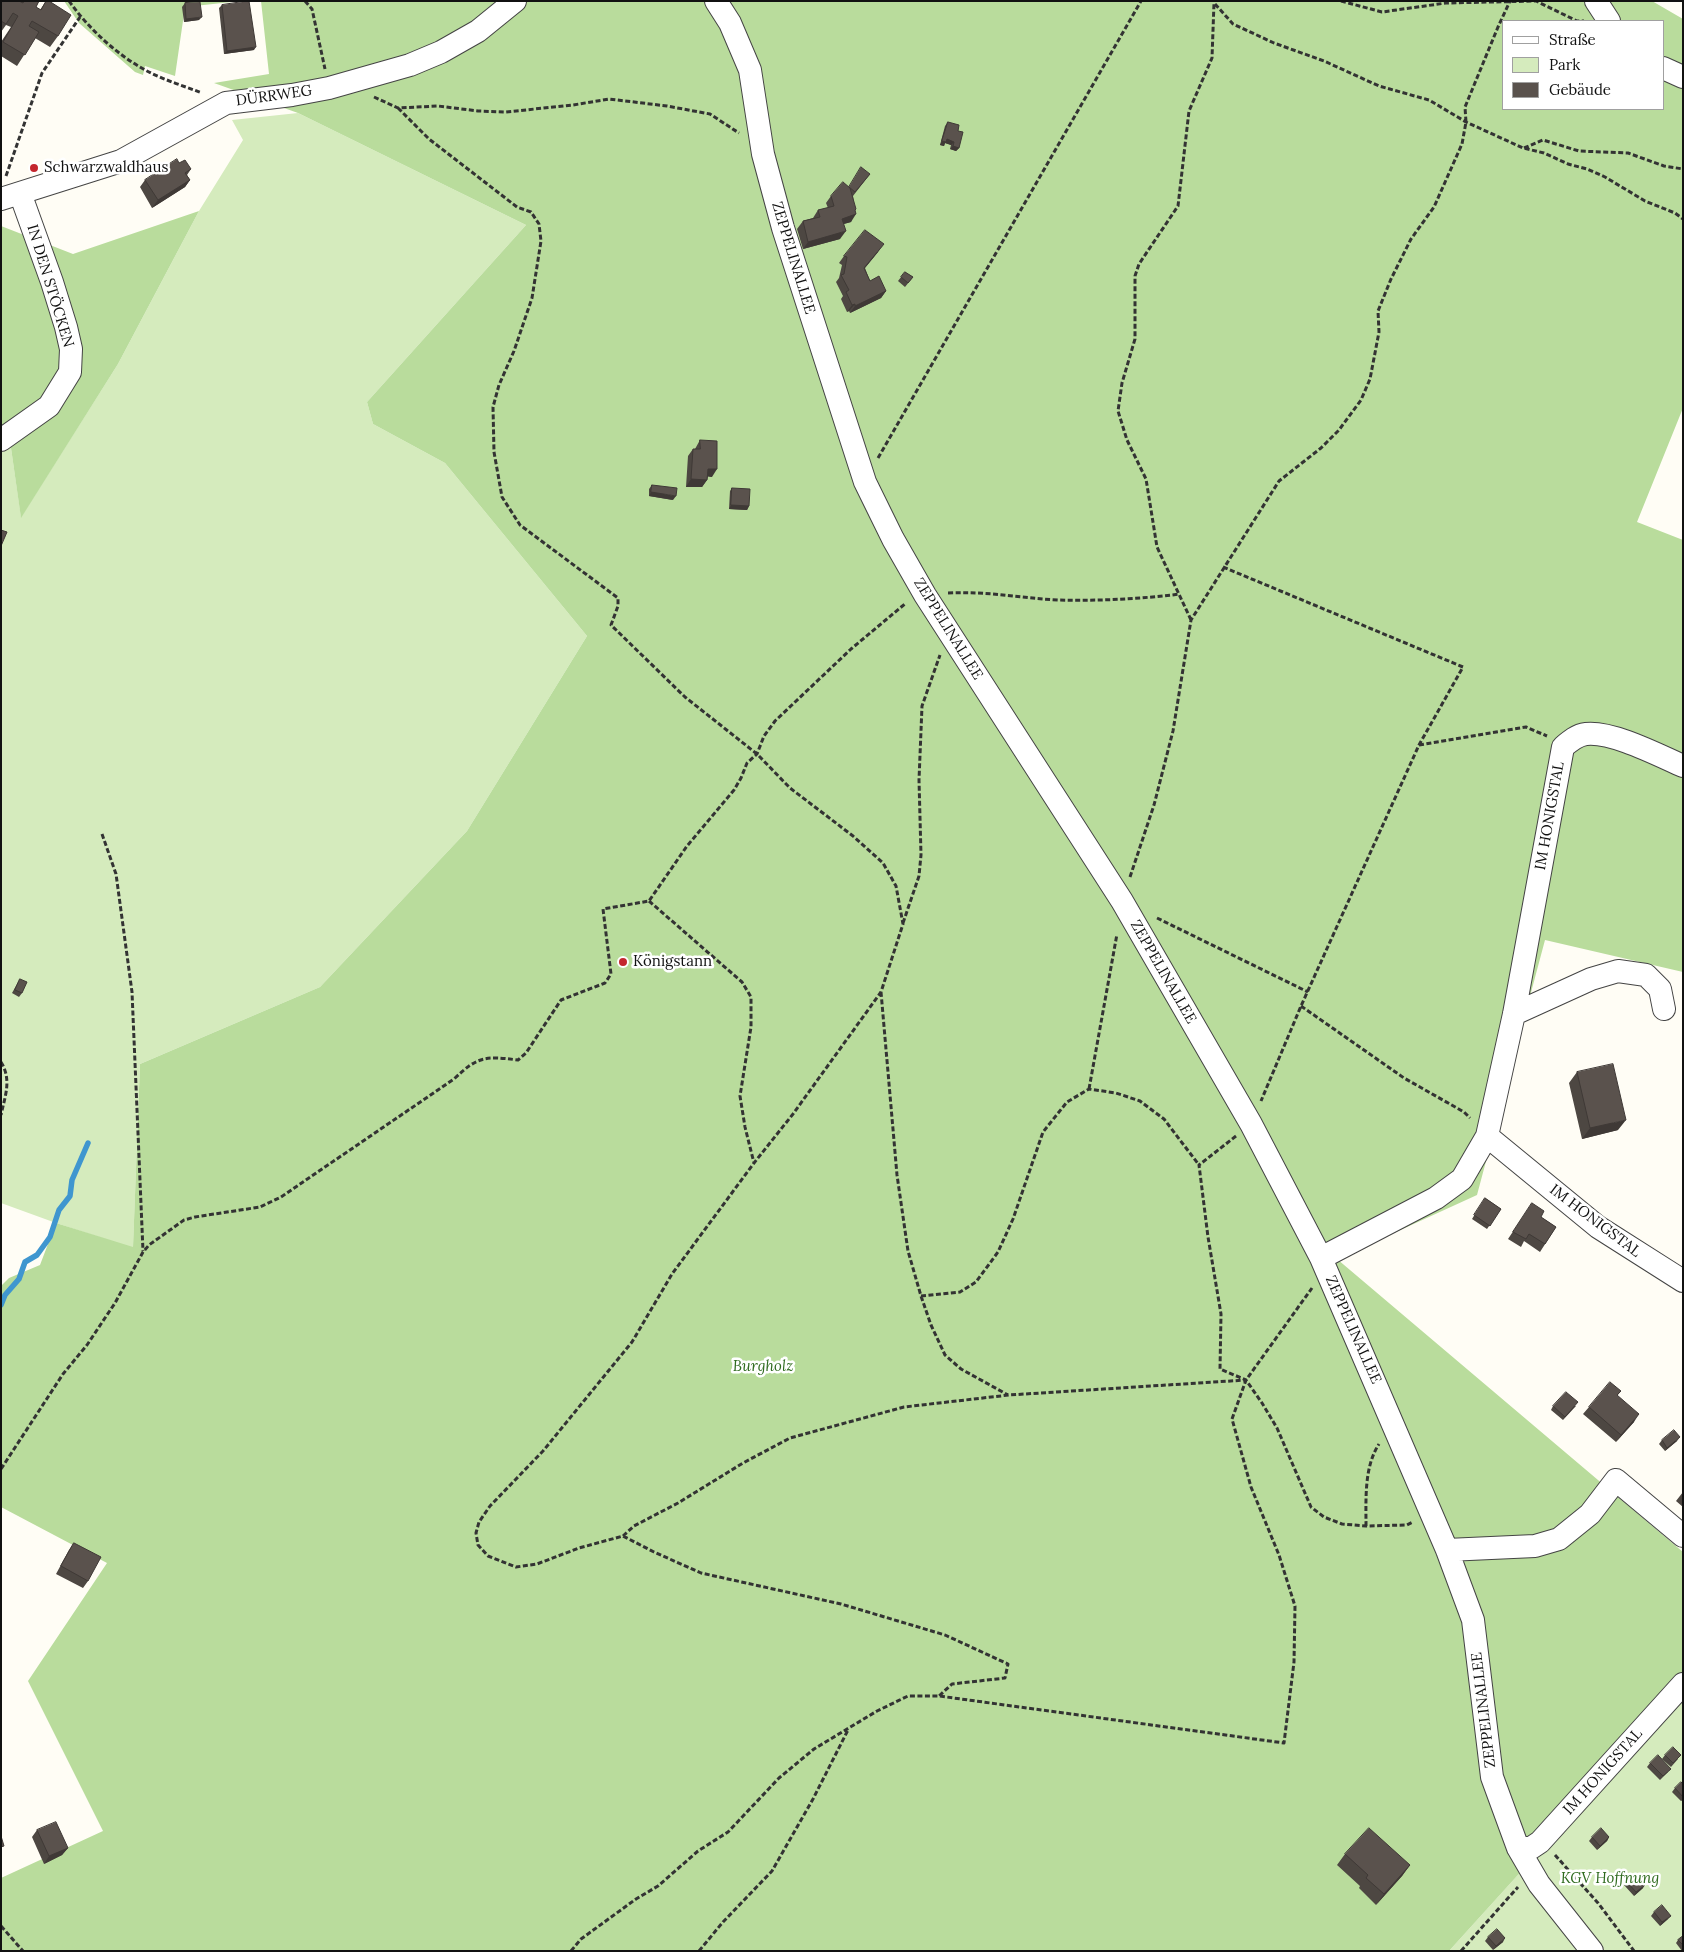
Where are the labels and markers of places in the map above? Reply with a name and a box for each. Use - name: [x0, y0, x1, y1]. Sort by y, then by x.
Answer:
- place label: Schwarzwaldhaus: [44, 159, 168, 177]
- marker: Schwarzwaldhaus: [28, 162, 40, 174]
- place label: Königstann: [633, 953, 712, 971]
- marker: Königstann: [617, 956, 629, 968]

